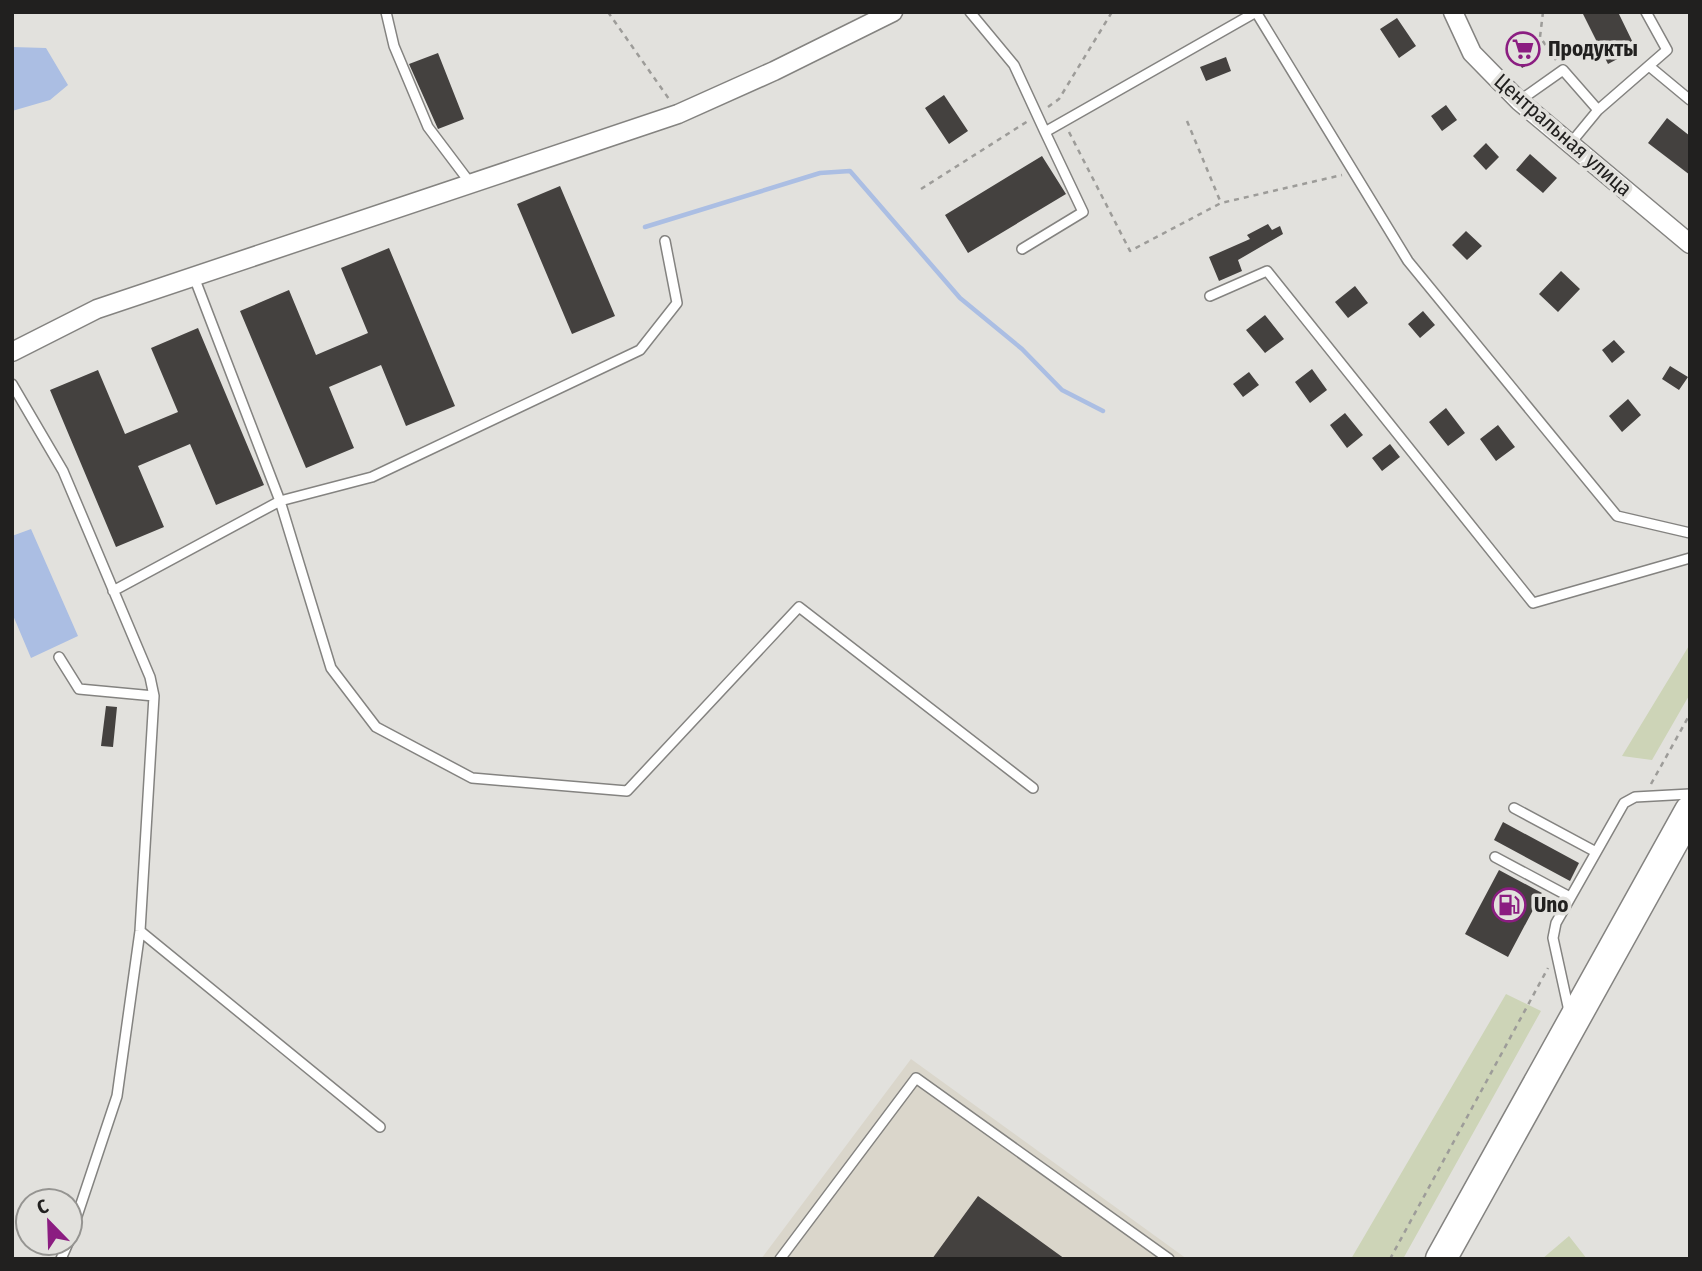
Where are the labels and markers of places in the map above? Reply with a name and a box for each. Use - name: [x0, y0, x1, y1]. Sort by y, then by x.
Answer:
- supermarket icon: Продукты: [1504, 30, 1542, 68]
- place label: Продукты: [1548, 36, 1638, 62]
- fuel station icon: Uno: [1490, 886, 1528, 924]
- place label: Uno: [1534, 892, 1569, 918]

